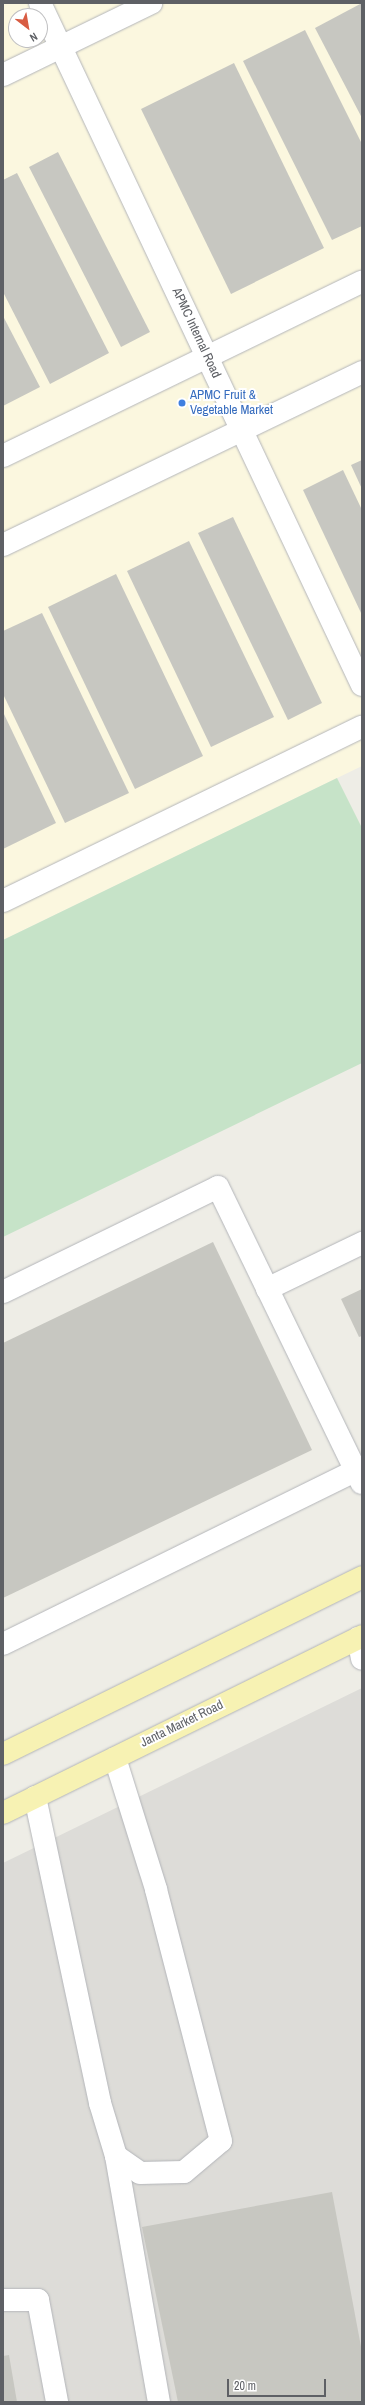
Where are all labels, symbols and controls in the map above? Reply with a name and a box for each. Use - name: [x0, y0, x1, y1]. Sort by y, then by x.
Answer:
- north arrow: [8, 8, 48, 48]
- text: N: [27, 30, 40, 45]
- street label: APMC Internal Road: [168, 285, 224, 381]
- place label: APMC Fruit & Vegetable Market: [190, 388, 273, 419]
- marker: APMC Fruit & Vegetable Market: [177, 398, 187, 408]
- street label: Janta Market Road: [138, 1697, 226, 1751]
- scale bar: [229, 2371, 328, 2397]
- text: 20 m: [234, 2378, 256, 2394]

